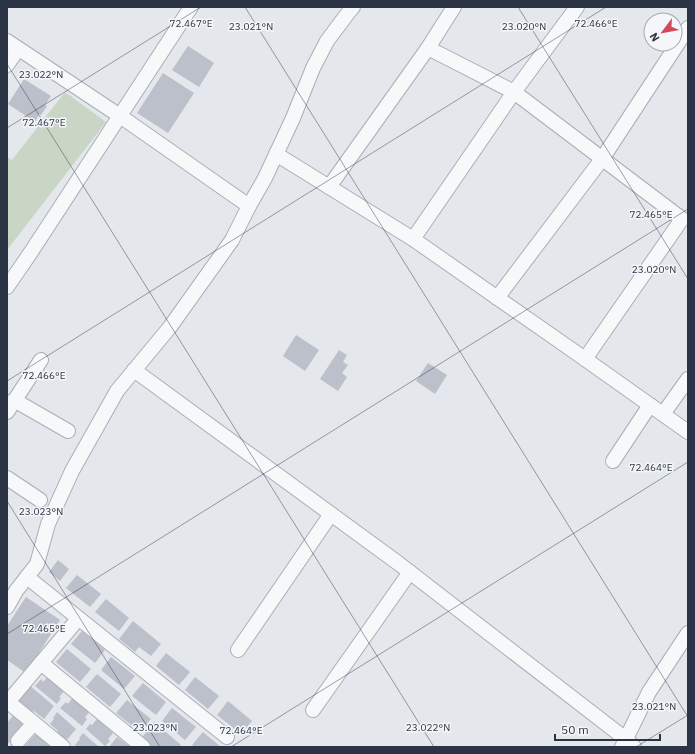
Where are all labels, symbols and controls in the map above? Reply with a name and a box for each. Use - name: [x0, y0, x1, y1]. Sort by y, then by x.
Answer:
- north arrow: [643, 12, 683, 52]
- text: 72.467°E: [169, 17, 213, 30]
- text: 72.466°E: [574, 17, 618, 30]
- text: 23.021°N: [229, 20, 273, 33]
- text: 23.020°N: [502, 20, 546, 33]
- text: N: [646, 30, 663, 44]
- text: 23.022°N: [19, 68, 63, 81]
- text: 72.467°E: [22, 116, 66, 129]
- text: 72.465°E: [629, 208, 673, 221]
- text: 23.020°N: [632, 263, 676, 276]
- text: 72.466°E: [22, 369, 66, 382]
- text: 72.464°E: [629, 461, 673, 474]
- text: 23.023°N: [19, 505, 63, 518]
- text: 72.465°E: [22, 622, 66, 635]
- text: 23.021°N: [632, 700, 676, 713]
- scale bar: [555, 716, 660, 742]
- text: 23.023°N: [133, 721, 177, 734]
- text: 23.022°N: [406, 721, 450, 734]
- text: 50 m: [561, 722, 589, 737]
- text: 72.464°E: [219, 724, 263, 737]

